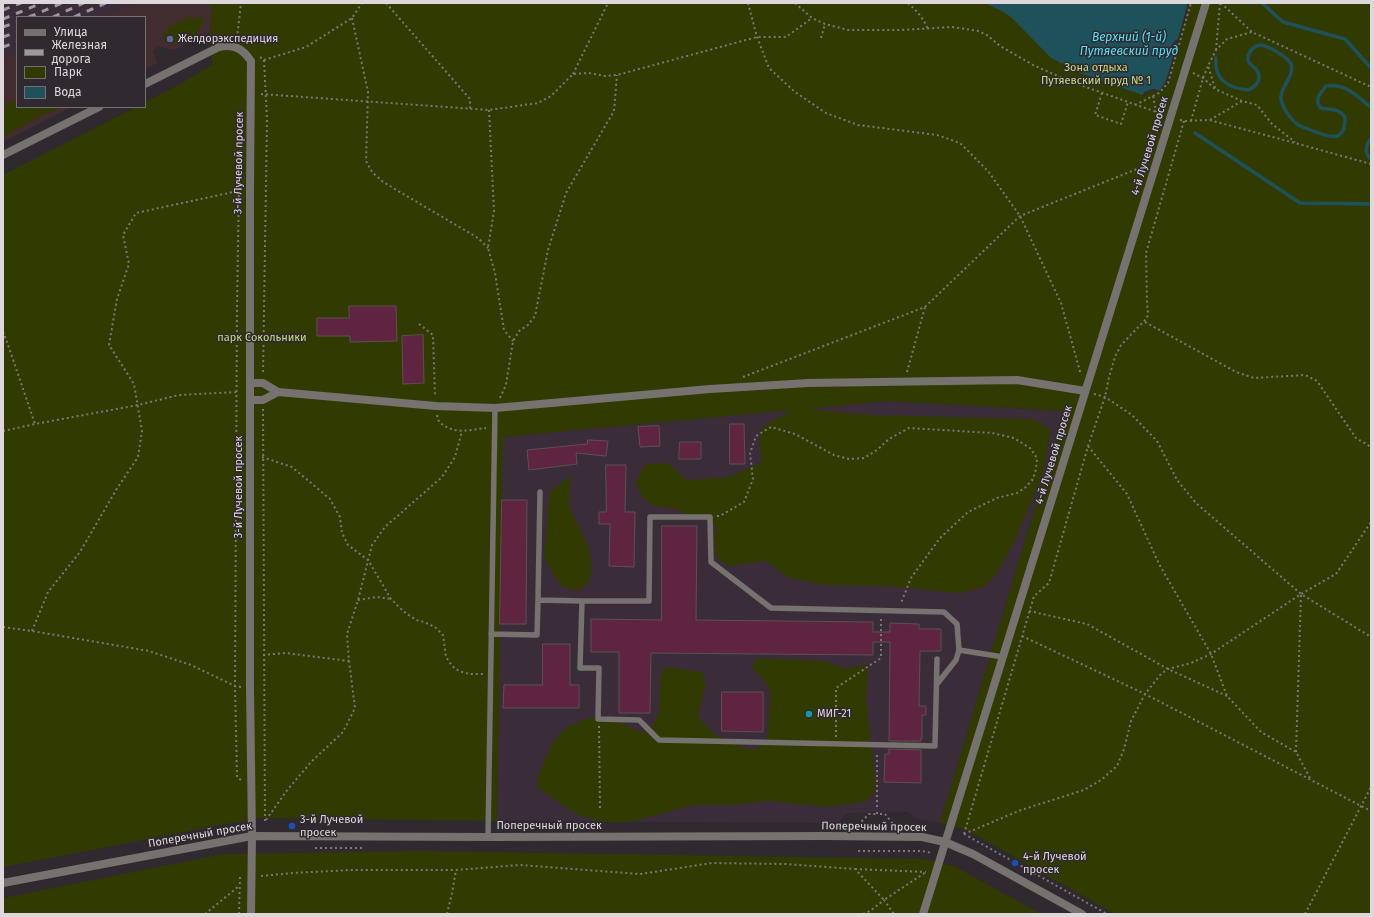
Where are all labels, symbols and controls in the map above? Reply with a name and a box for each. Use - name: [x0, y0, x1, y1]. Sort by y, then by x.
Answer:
- legend: [16, 16, 146, 108]
- text: Улица: [54, 25, 88, 39]
- water label: Верхний (1-й) Путяевский пруд: [1080, 31, 1178, 59]
- place label: Желдорэкспедиция: [178, 32, 278, 46]
- marker: Желдорэкспедиция: [165, 34, 175, 44]
- text: Железная дорога: [52, 38, 107, 66]
- park label: Зона отдыха Путяевский пруд № 1: [1041, 61, 1151, 87]
- text: Парк: [54, 65, 82, 79]
- text: Вода: [54, 85, 81, 99]
- street label: 4-й Лучевой просек: [1129, 95, 1171, 197]
- street label: 3-й Лучевой просек: [232, 112, 246, 214]
- park label: парк Сокольники: [217, 331, 307, 345]
- street label: 4-й Лучевой просек: [1033, 404, 1075, 506]
- street label: 3-й Лучевой просек: [232, 436, 246, 538]
- place label: МИГ-21: [817, 707, 851, 721]
- marker: МИГ-21: [804, 709, 814, 719]
- place label: 3-й Лучевой просек: [300, 813, 363, 839]
- street label: Поперечный просек: [147, 819, 253, 851]
- street label: Поперечный просек: [496, 819, 602, 833]
- street label: Поперечный просек: [821, 819, 927, 835]
- marker: 3-й Лучевой просек: [287, 821, 297, 831]
- place label: 4-й Лучевой просек: [1023, 850, 1087, 876]
- marker: 4-й Лучевой просек: [1010, 858, 1020, 868]

